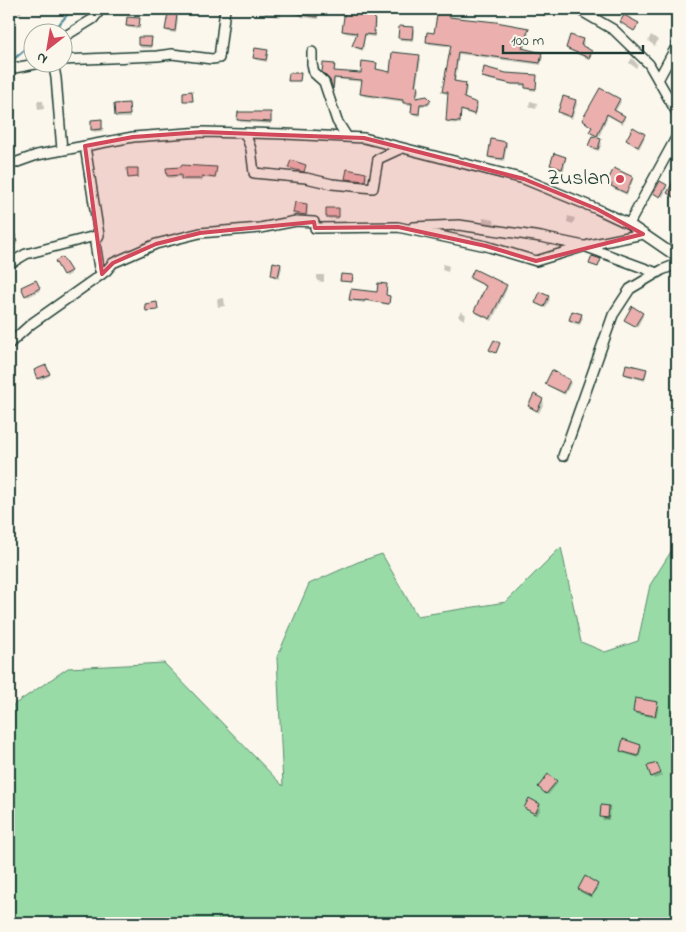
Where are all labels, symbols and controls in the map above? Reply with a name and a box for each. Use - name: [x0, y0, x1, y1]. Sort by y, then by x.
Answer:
- north arrow: [22, 22, 72, 72]
- scale bar: [503, 22, 644, 54]
- text: 100 m: [511, 30, 544, 52]
- text: N: [33, 46, 52, 69]
- place label: Zuslan: [547, 163, 610, 195]
- marker: Zuslan: [614, 173, 626, 185]

